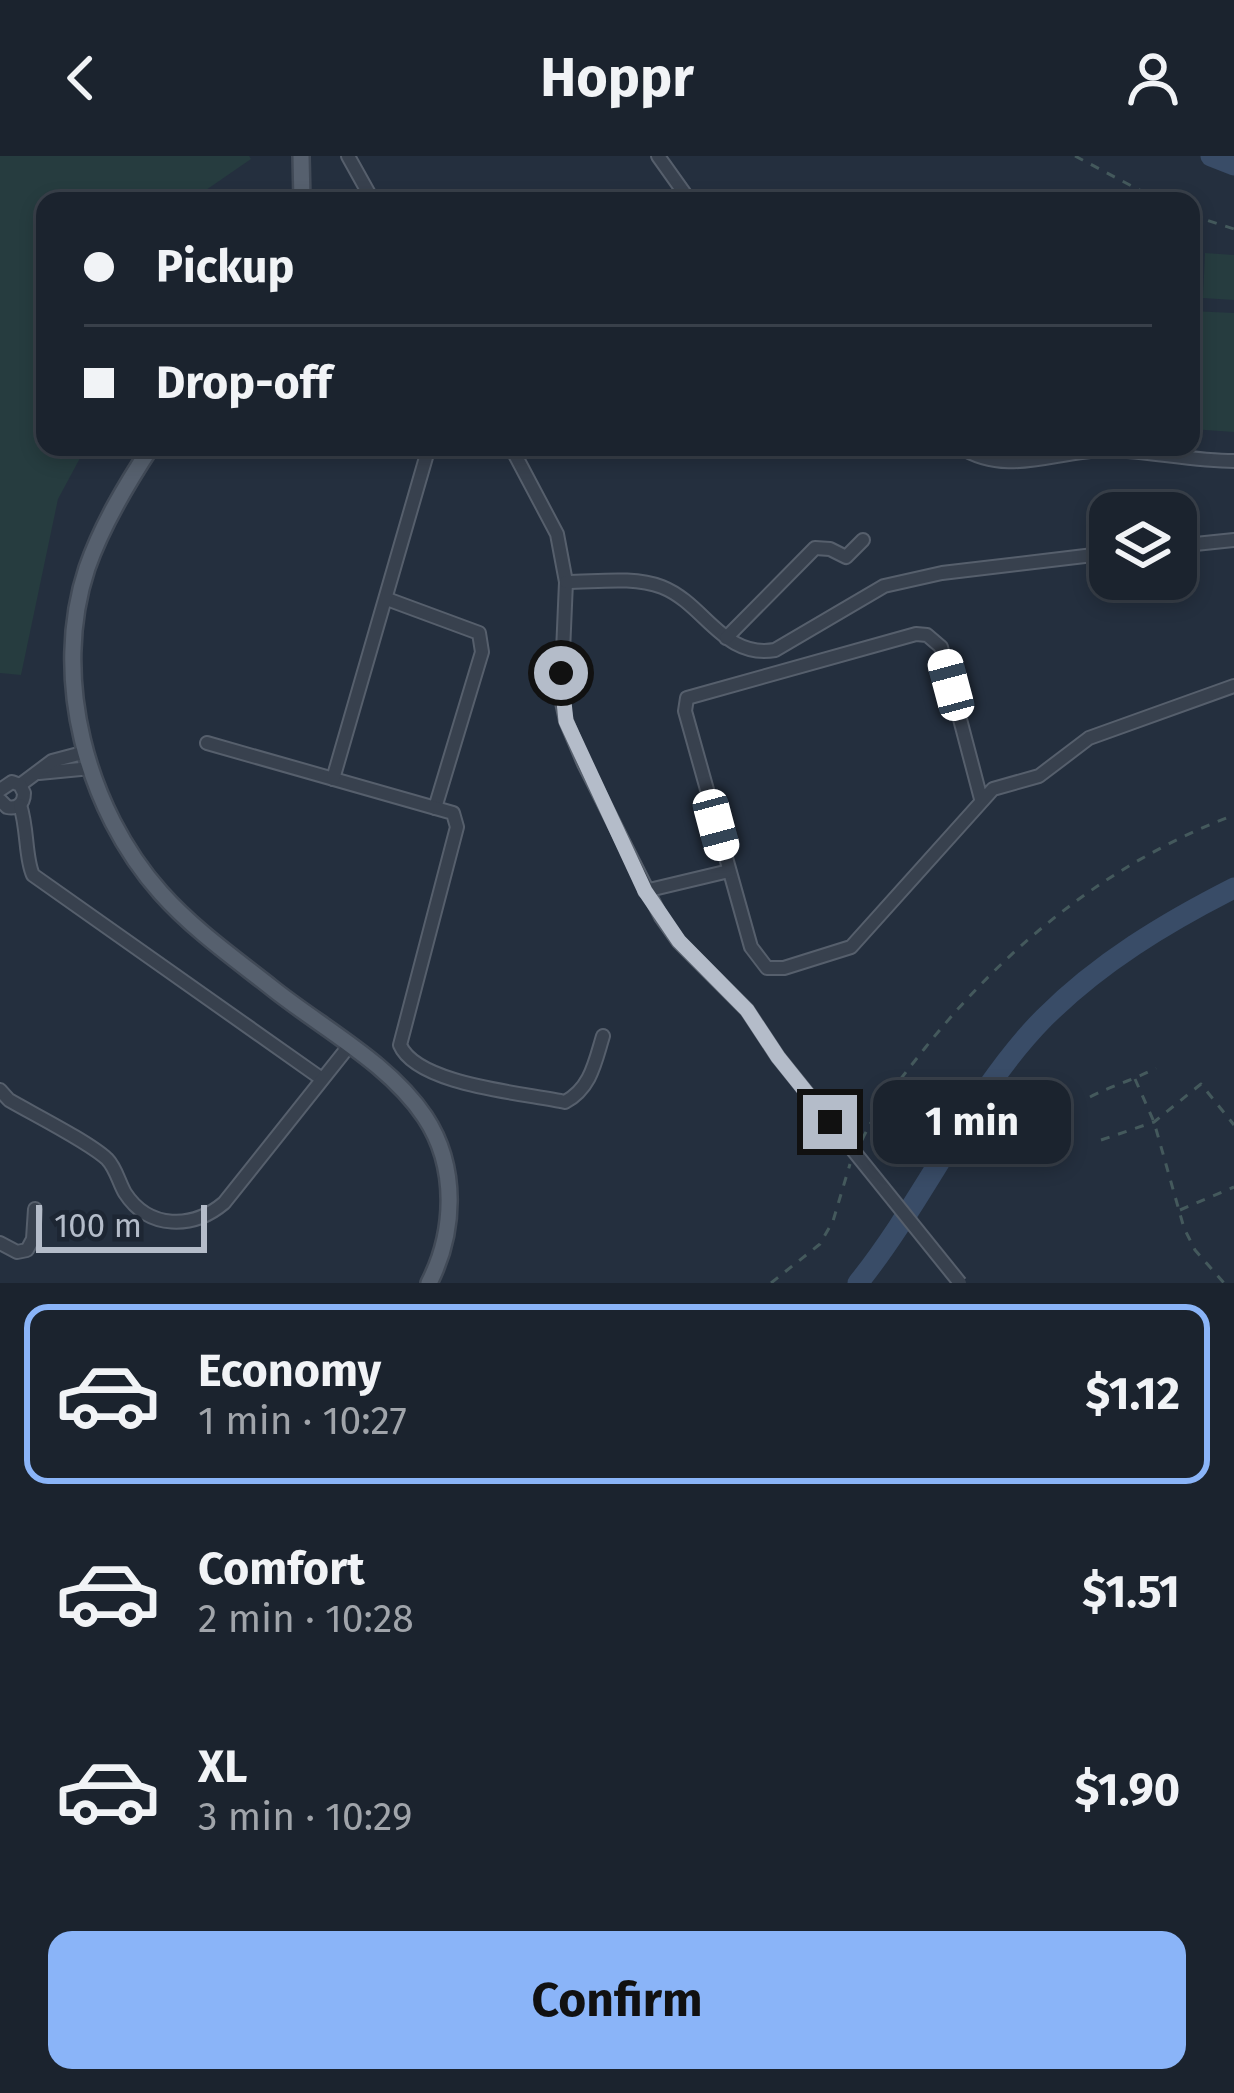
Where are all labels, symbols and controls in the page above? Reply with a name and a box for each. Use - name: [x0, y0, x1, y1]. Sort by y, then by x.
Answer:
- icon: back: [48, 45, 114, 111]
- icon: person: [1120, 45, 1186, 111]
- text: Hoppr: [540, 46, 694, 110]
- text: Pickup: [156, 240, 294, 294]
- text: Drop-off: [156, 356, 332, 410]
- map controls: [1089, 492, 1197, 600]
- button: layers: [1089, 492, 1197, 600]
- route start: [534, 646, 588, 700]
- car: [924, 646, 978, 724]
- car: [689, 786, 743, 864]
- callout: 1 min: [872, 1080, 1070, 1164]
- route end: [803, 1095, 857, 1149]
- text: 1 min: [925, 1099, 1019, 1145]
- scale bar: [36, 1199, 207, 1252]
- text: 100 m: [54, 1206, 142, 1246]
- icon: car: [54, 1340, 162, 1448]
- text: Economy: [198, 1344, 381, 1398]
- text: $1.12: [1086, 1367, 1180, 1421]
- text: 1 min · 10:27: [198, 1398, 407, 1444]
- icon: car: [54, 1538, 162, 1646]
- text: Comfort: [198, 1542, 365, 1596]
- text: $1.51: [1082, 1565, 1180, 1619]
- text: 2 min · 10:28: [198, 1596, 414, 1642]
- icon: car: [54, 1736, 162, 1844]
- text: XL: [198, 1740, 247, 1794]
- text: $1.90: [1075, 1763, 1180, 1817]
- text: 3 min · 10:29: [198, 1794, 413, 1840]
- button: Confirm: [48, 1931, 1186, 2069]

